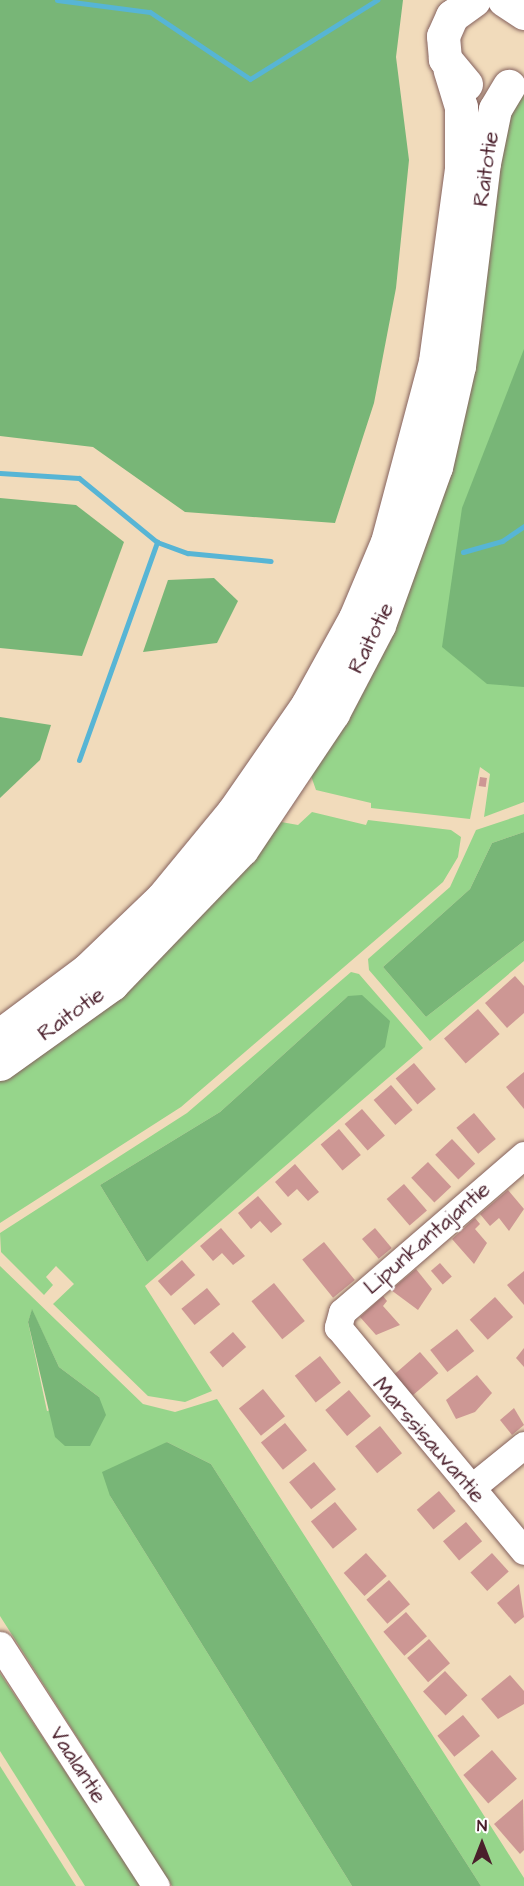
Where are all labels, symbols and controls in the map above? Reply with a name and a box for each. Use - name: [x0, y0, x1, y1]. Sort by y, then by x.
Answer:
- street label: Raitotie: [468, 130, 504, 208]
- street label: Raitotie: [343, 598, 399, 678]
- street label: Raitotie: [33, 981, 109, 1047]
- street label: Lipunkantajantie: [358, 1176, 496, 1300]
- street label: Marssisauvantie: [367, 1372, 491, 1508]
- street label: Vaalantie: [44, 1722, 112, 1808]
- north arrow: [452, 1814, 512, 1874]
- text: N: [477, 1815, 487, 1837]

